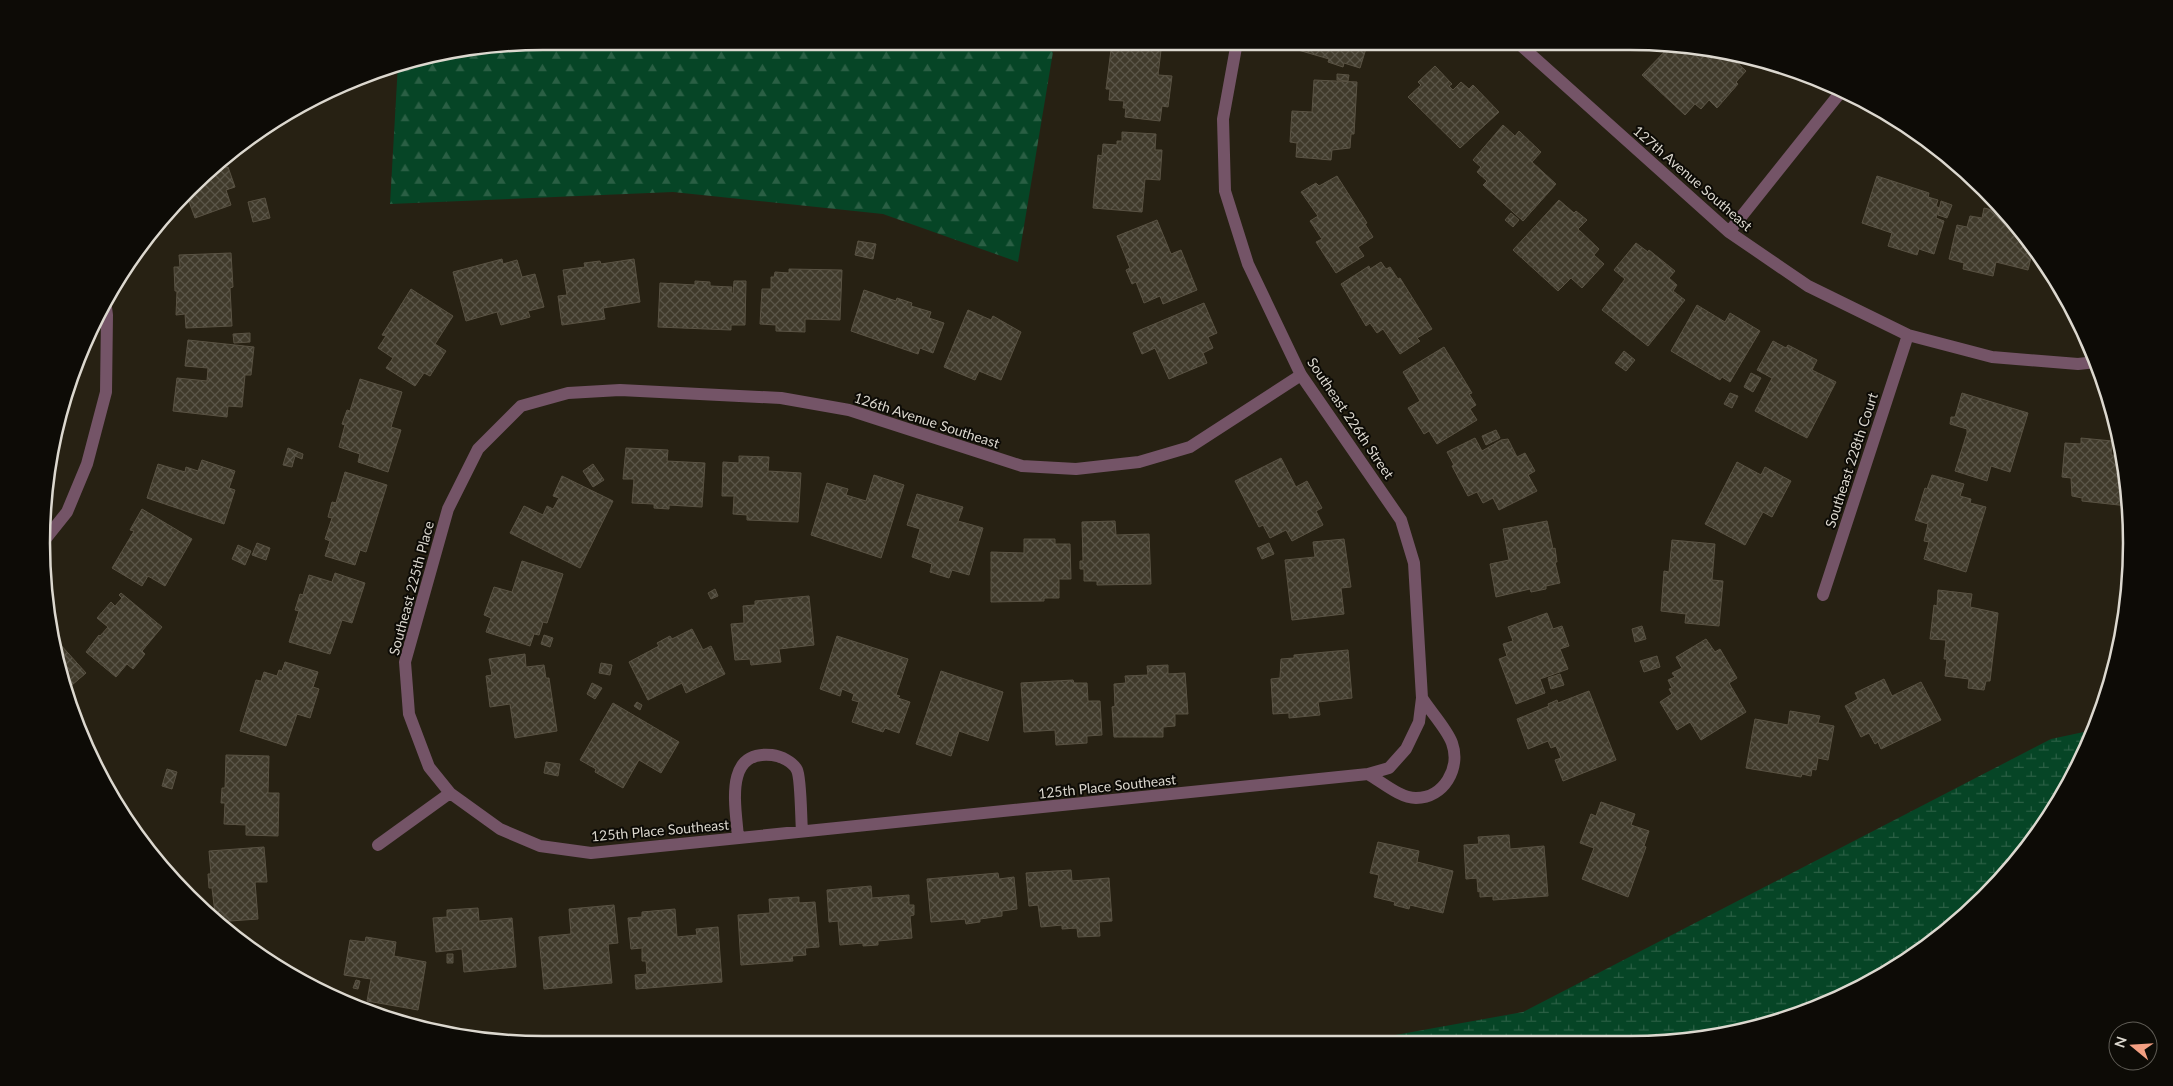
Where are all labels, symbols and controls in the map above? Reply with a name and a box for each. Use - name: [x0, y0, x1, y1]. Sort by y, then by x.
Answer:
- street label: 127th Avenue Southeast: [1630, 122, 1756, 234]
- street label: Southeast 226th Street: [1304, 354, 1398, 482]
- street label: 126th Avenue Southeast: [852, 388, 1002, 452]
- street label: Southeast 228th Court: [1821, 390, 1881, 530]
- street label: Southeast 225th Place: [385, 519, 437, 657]
- street label: 125th Place Southeast: [1037, 770, 1177, 802]
- street label: 125th Place Southeast: [590, 815, 730, 845]
- north arrow: [2108, 1021, 2158, 1071]
- text: N: [2110, 1034, 2130, 1050]

